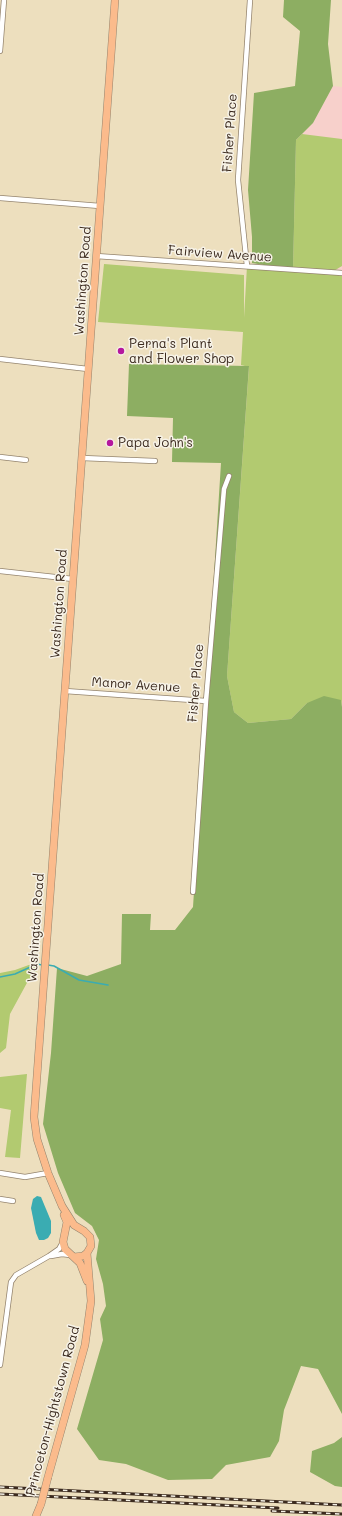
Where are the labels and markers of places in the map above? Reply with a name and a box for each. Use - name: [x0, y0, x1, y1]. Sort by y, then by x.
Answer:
- place label: Perna's Plant and Flower Shop: [129, 336, 234, 367]
- marker: Perna's Plant and Flower Shop: [116, 346, 126, 356]
- place label: Papa John's: [118, 435, 193, 451]
- marker: Papa John's: [105, 438, 115, 448]

